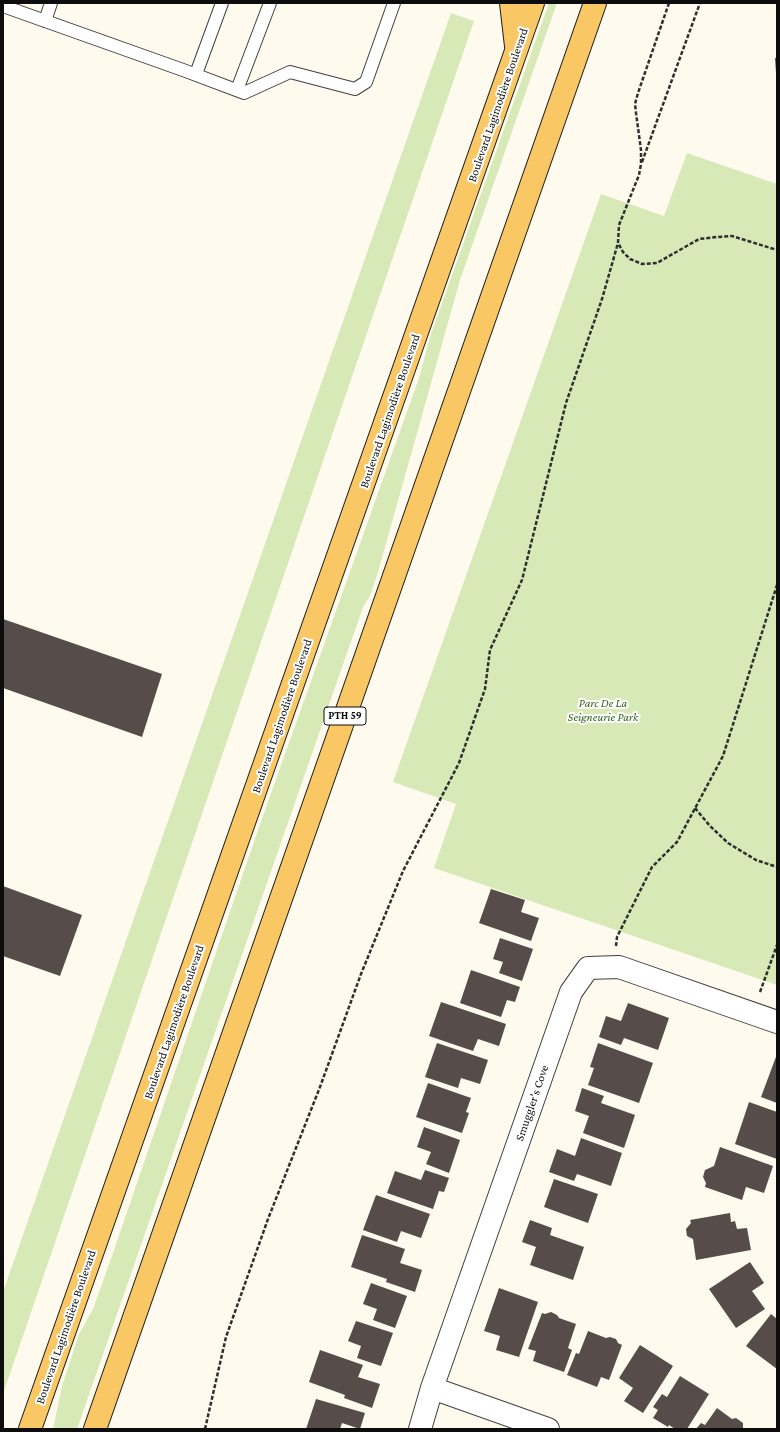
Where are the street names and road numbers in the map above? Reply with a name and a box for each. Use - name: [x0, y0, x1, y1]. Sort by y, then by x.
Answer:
- street label: Boulevard Lagimodière Boulevard: [465, 26, 531, 184]
- street label: Boulevard Lagimodière Boulevard: [357, 332, 423, 490]
- street label: Boulevard Lagimodière Boulevard: [249, 637, 315, 795]
- road number: PTH 59: [324, 707, 366, 725]
- street label: Boulevard Lagimodière Boulevard: [141, 943, 207, 1101]
- street label: Smuggler's Cove: [512, 1063, 552, 1143]
- street label: Boulevard Lagimodière Boulevard: [33, 1248, 99, 1406]

